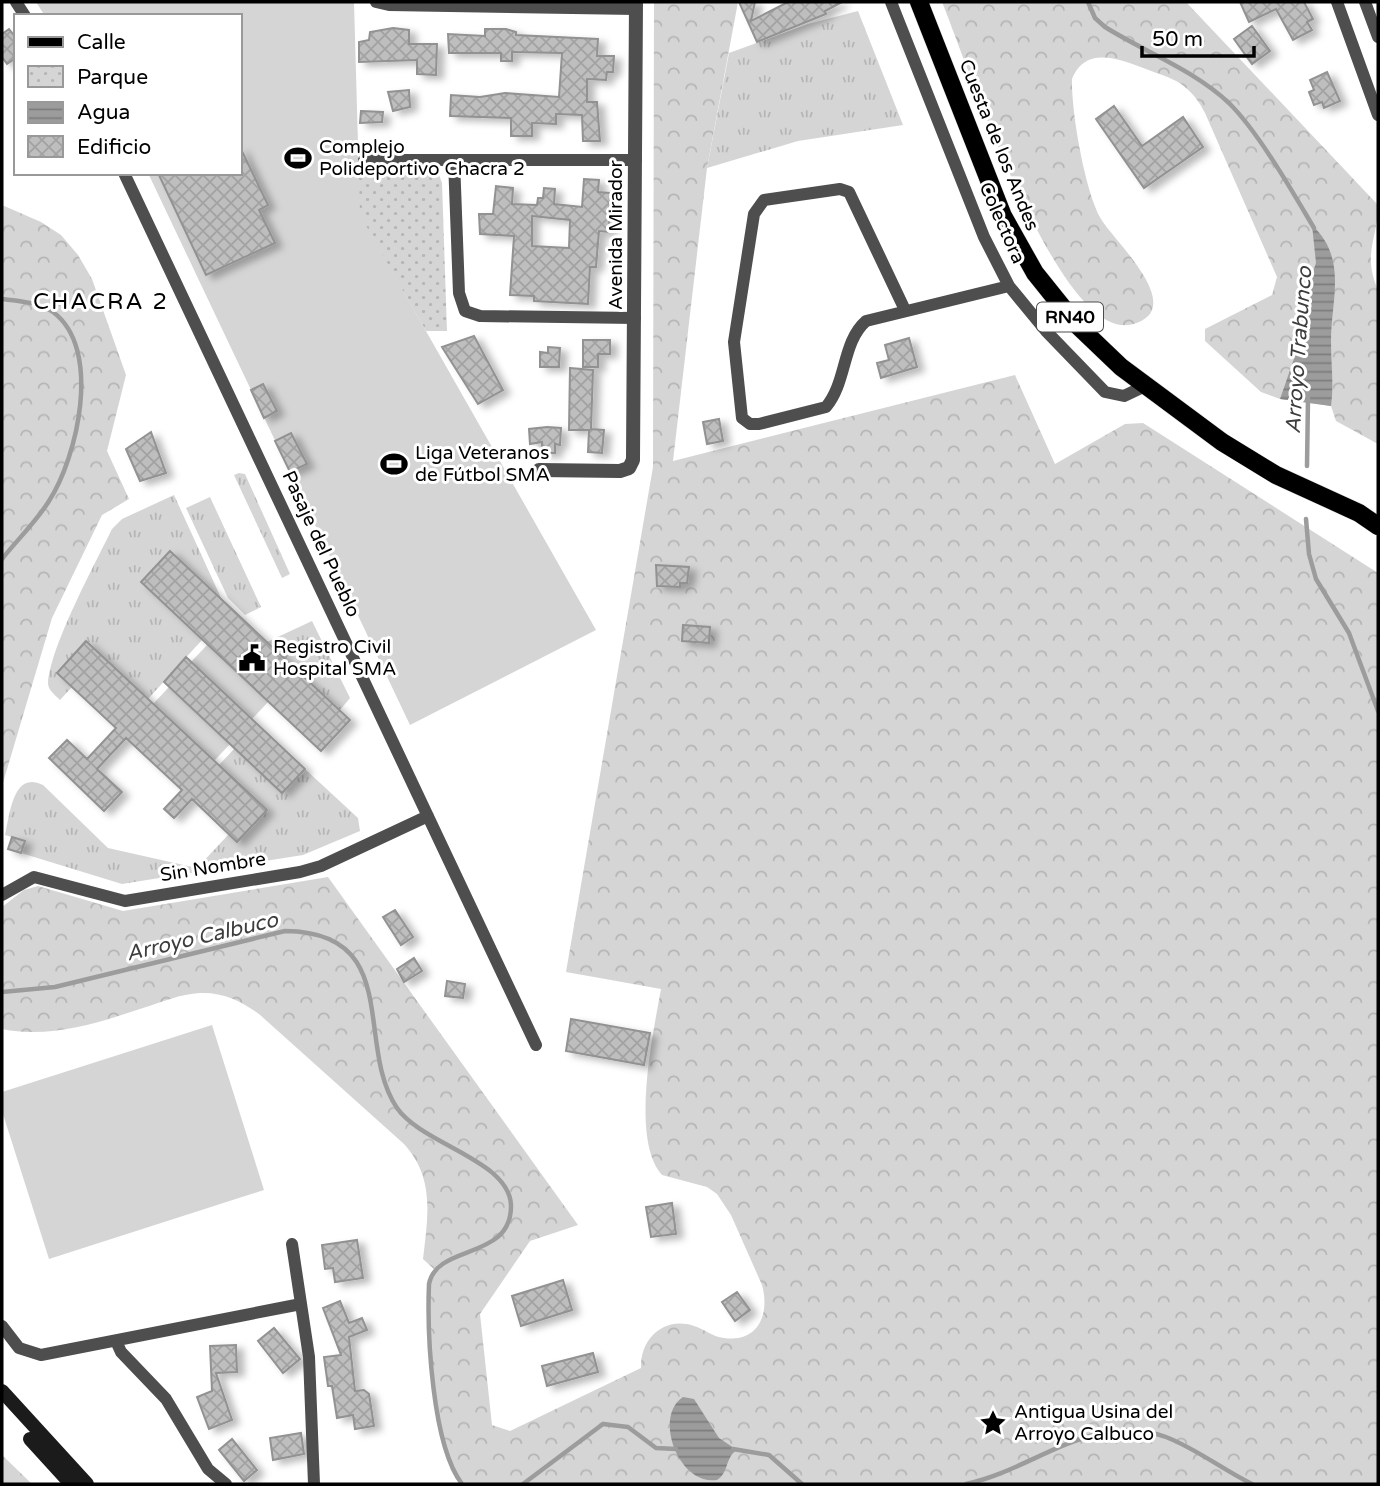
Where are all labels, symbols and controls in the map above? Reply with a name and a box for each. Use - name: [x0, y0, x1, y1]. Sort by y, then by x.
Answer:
- legend: [14, 14, 242, 175]
- scale bar: [1142, 14, 1254, 58]
- text: 50 m: [1152, 27, 1203, 52]
- text: Calle: [77, 30, 126, 55]
- street label: Cuesta de los Andes: [955, 56, 1043, 234]
- text: Parque: [77, 65, 148, 90]
- text: Agua: [77, 100, 130, 125]
- text: Edificio: [77, 135, 151, 160]
- place label: Complejo Polideportivo Chacra 2: [319, 136, 525, 180]
- sports icon: Complejo Polideportivo Chacra 2: [283, 143, 313, 173]
- street label: Avenida Mirador: [605, 159, 627, 310]
- street label: Colectora: [974, 179, 1030, 267]
- water label: Arroyo Trabunco: [1281, 264, 1317, 434]
- district label: CHACRA 2: [33, 288, 169, 316]
- road number: RN40: [1037, 302, 1103, 332]
- place label: Liga Veteranos de Fútbol SMA: [415, 442, 550, 486]
- sports icon: Liga Veteranos de Fútbol SMA: [379, 449, 409, 479]
- street label: Pasaje del Pueblo: [277, 467, 365, 621]
- place label: Registro Civil Hospital SMA: [273, 636, 396, 680]
- public building icon: Registro Civil Hospital SMA: [237, 643, 267, 673]
- street label: Sin Nombre: [159, 848, 267, 886]
- water label: Arroyo Calbuco: [124, 907, 281, 967]
- place label: Antigua Usina del Arroyo Calbuco: [1014, 1401, 1173, 1445]
- place icon: Antigua Usina del Arroyo Calbuco: [978, 1408, 1008, 1438]

